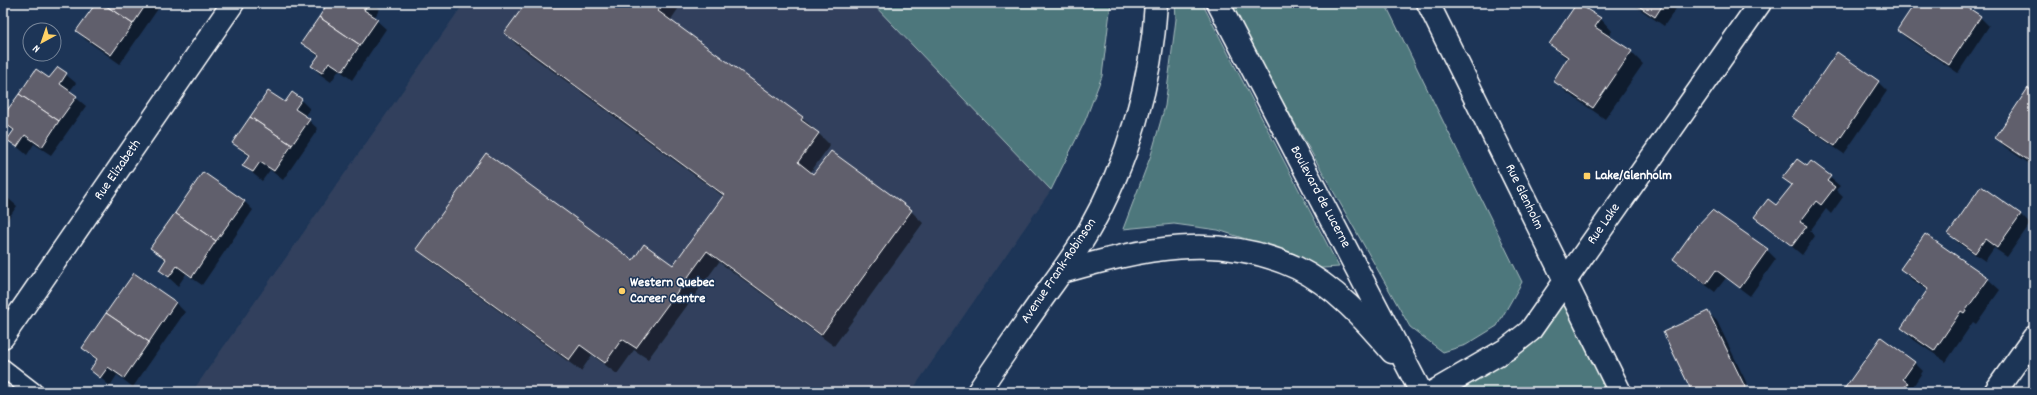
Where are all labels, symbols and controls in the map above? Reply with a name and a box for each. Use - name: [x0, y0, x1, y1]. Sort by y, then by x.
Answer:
- north arrow: [22, 22, 62, 62]
- text: N: [29, 40, 44, 56]
- street label: Rue Elizabeth: [90, 136, 146, 204]
- street label: Boulevard de Lucerne: [1285, 142, 1355, 252]
- street label: Rue Glenholm: [1499, 161, 1549, 233]
- place label: Lake/Glenholm: [1595, 166, 1672, 186]
- marker: Lake/Glenholm: [1582, 171, 1592, 181]
- street label: Rue Lake: [1582, 199, 1626, 249]
- street label: Avenue Frank-Robinson: [1016, 214, 1102, 328]
- place label: Western Quebec Career Centre: [630, 273, 715, 309]
- marker: Western Quebec Career Centre: [617, 286, 627, 296]

